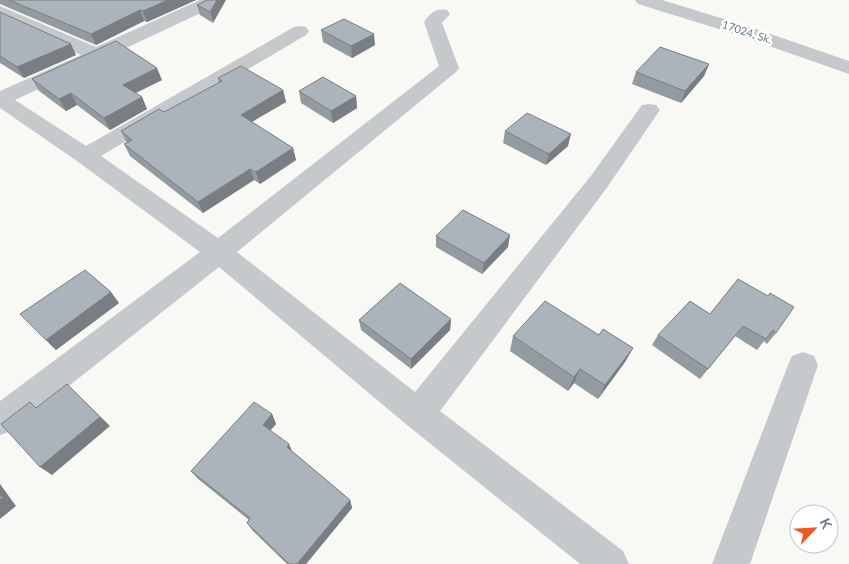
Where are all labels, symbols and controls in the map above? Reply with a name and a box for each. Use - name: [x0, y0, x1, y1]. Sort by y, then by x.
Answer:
- street label: 17024. Sk.: [721, 17, 774, 46]
- north arrow: [789, 504, 839, 554]
- text: K: [817, 515, 836, 532]

